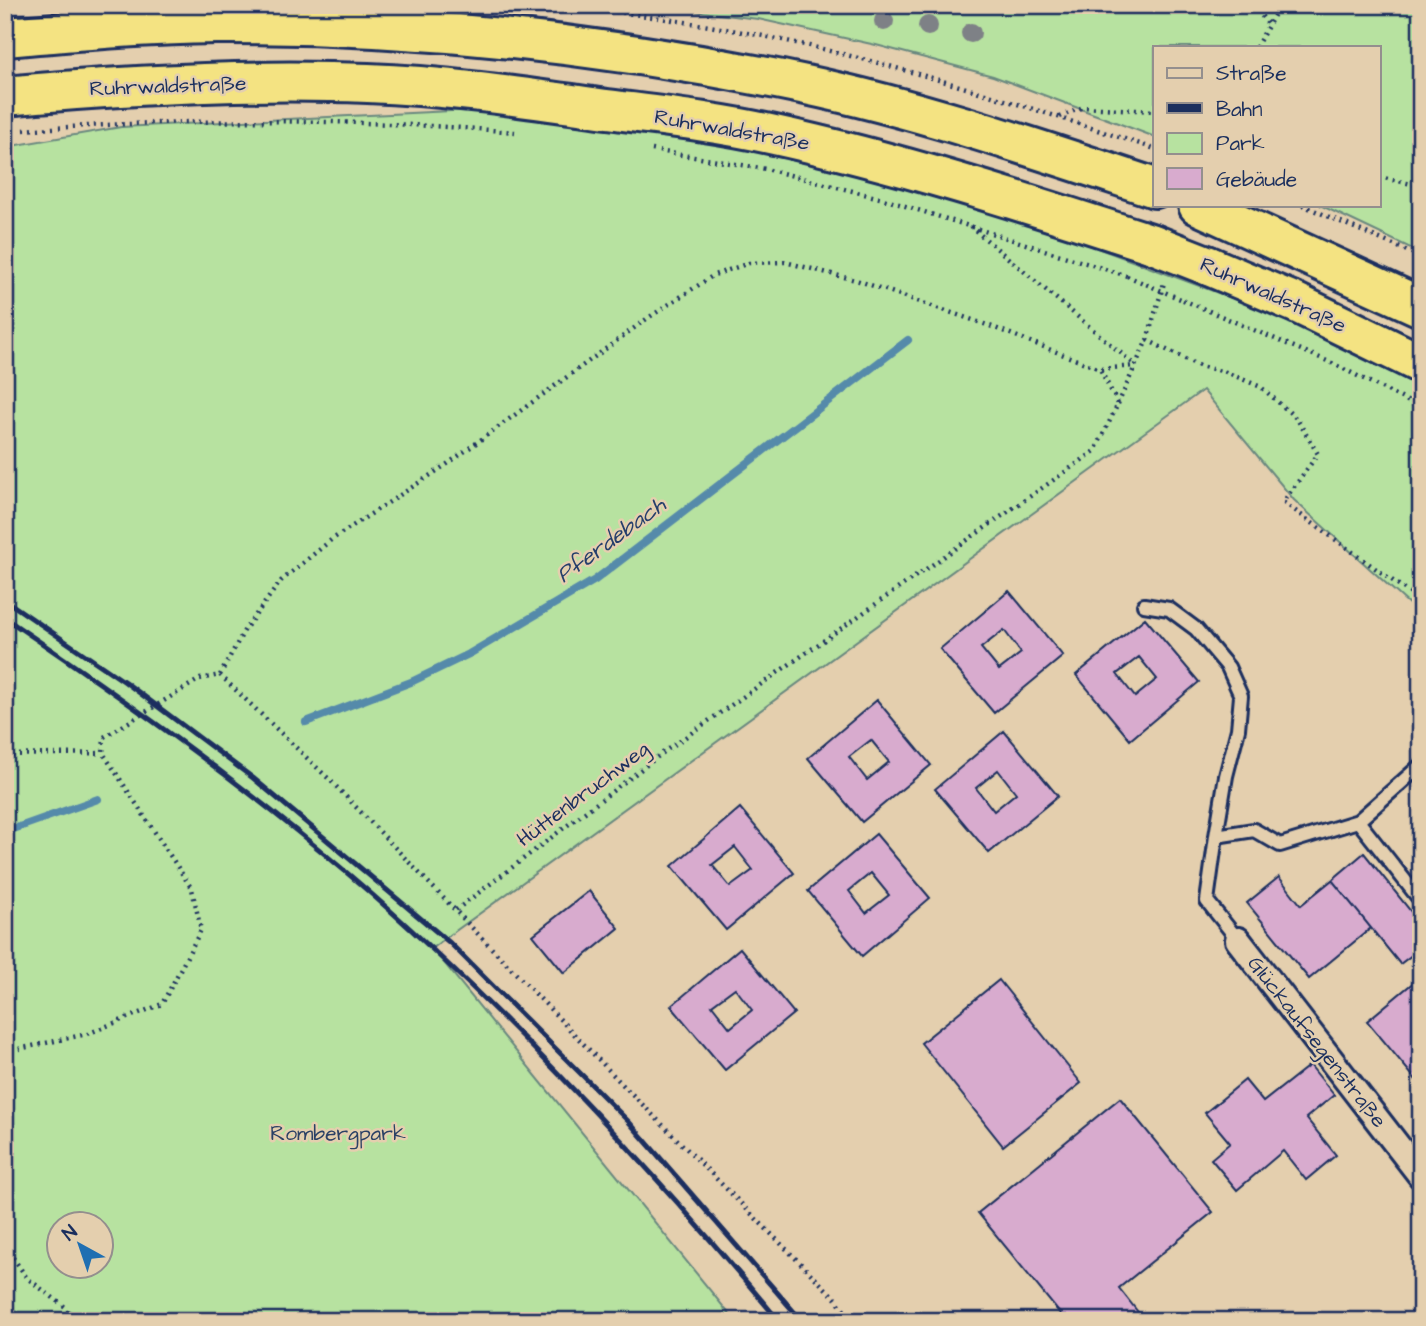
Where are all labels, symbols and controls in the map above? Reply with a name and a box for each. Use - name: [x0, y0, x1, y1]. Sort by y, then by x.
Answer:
- legend: [1153, 46, 1380, 206]
- text: Straße: [1216, 59, 1287, 88]
- street label: Ruhrwaldstraße: [89, 69, 247, 103]
- text: Bahn: [1216, 95, 1263, 124]
- street label: Ruhrwaldstraße: [652, 102, 812, 158]
- text: Park: [1216, 129, 1265, 158]
- text: Gebäude: [1216, 165, 1297, 194]
- street label: Ruhrwaldstraße: [1195, 250, 1351, 340]
- water label: Pferdebach: [550, 488, 674, 591]
- street label: Hüttenbruchweg: [511, 734, 657, 855]
- street label: Glückaufsegenstraße: [1239, 950, 1393, 1135]
- park label: Rombergpark: [270, 1119, 406, 1150]
- north arrow: [46, 1210, 116, 1280]
- text: N: [57, 1219, 83, 1247]

